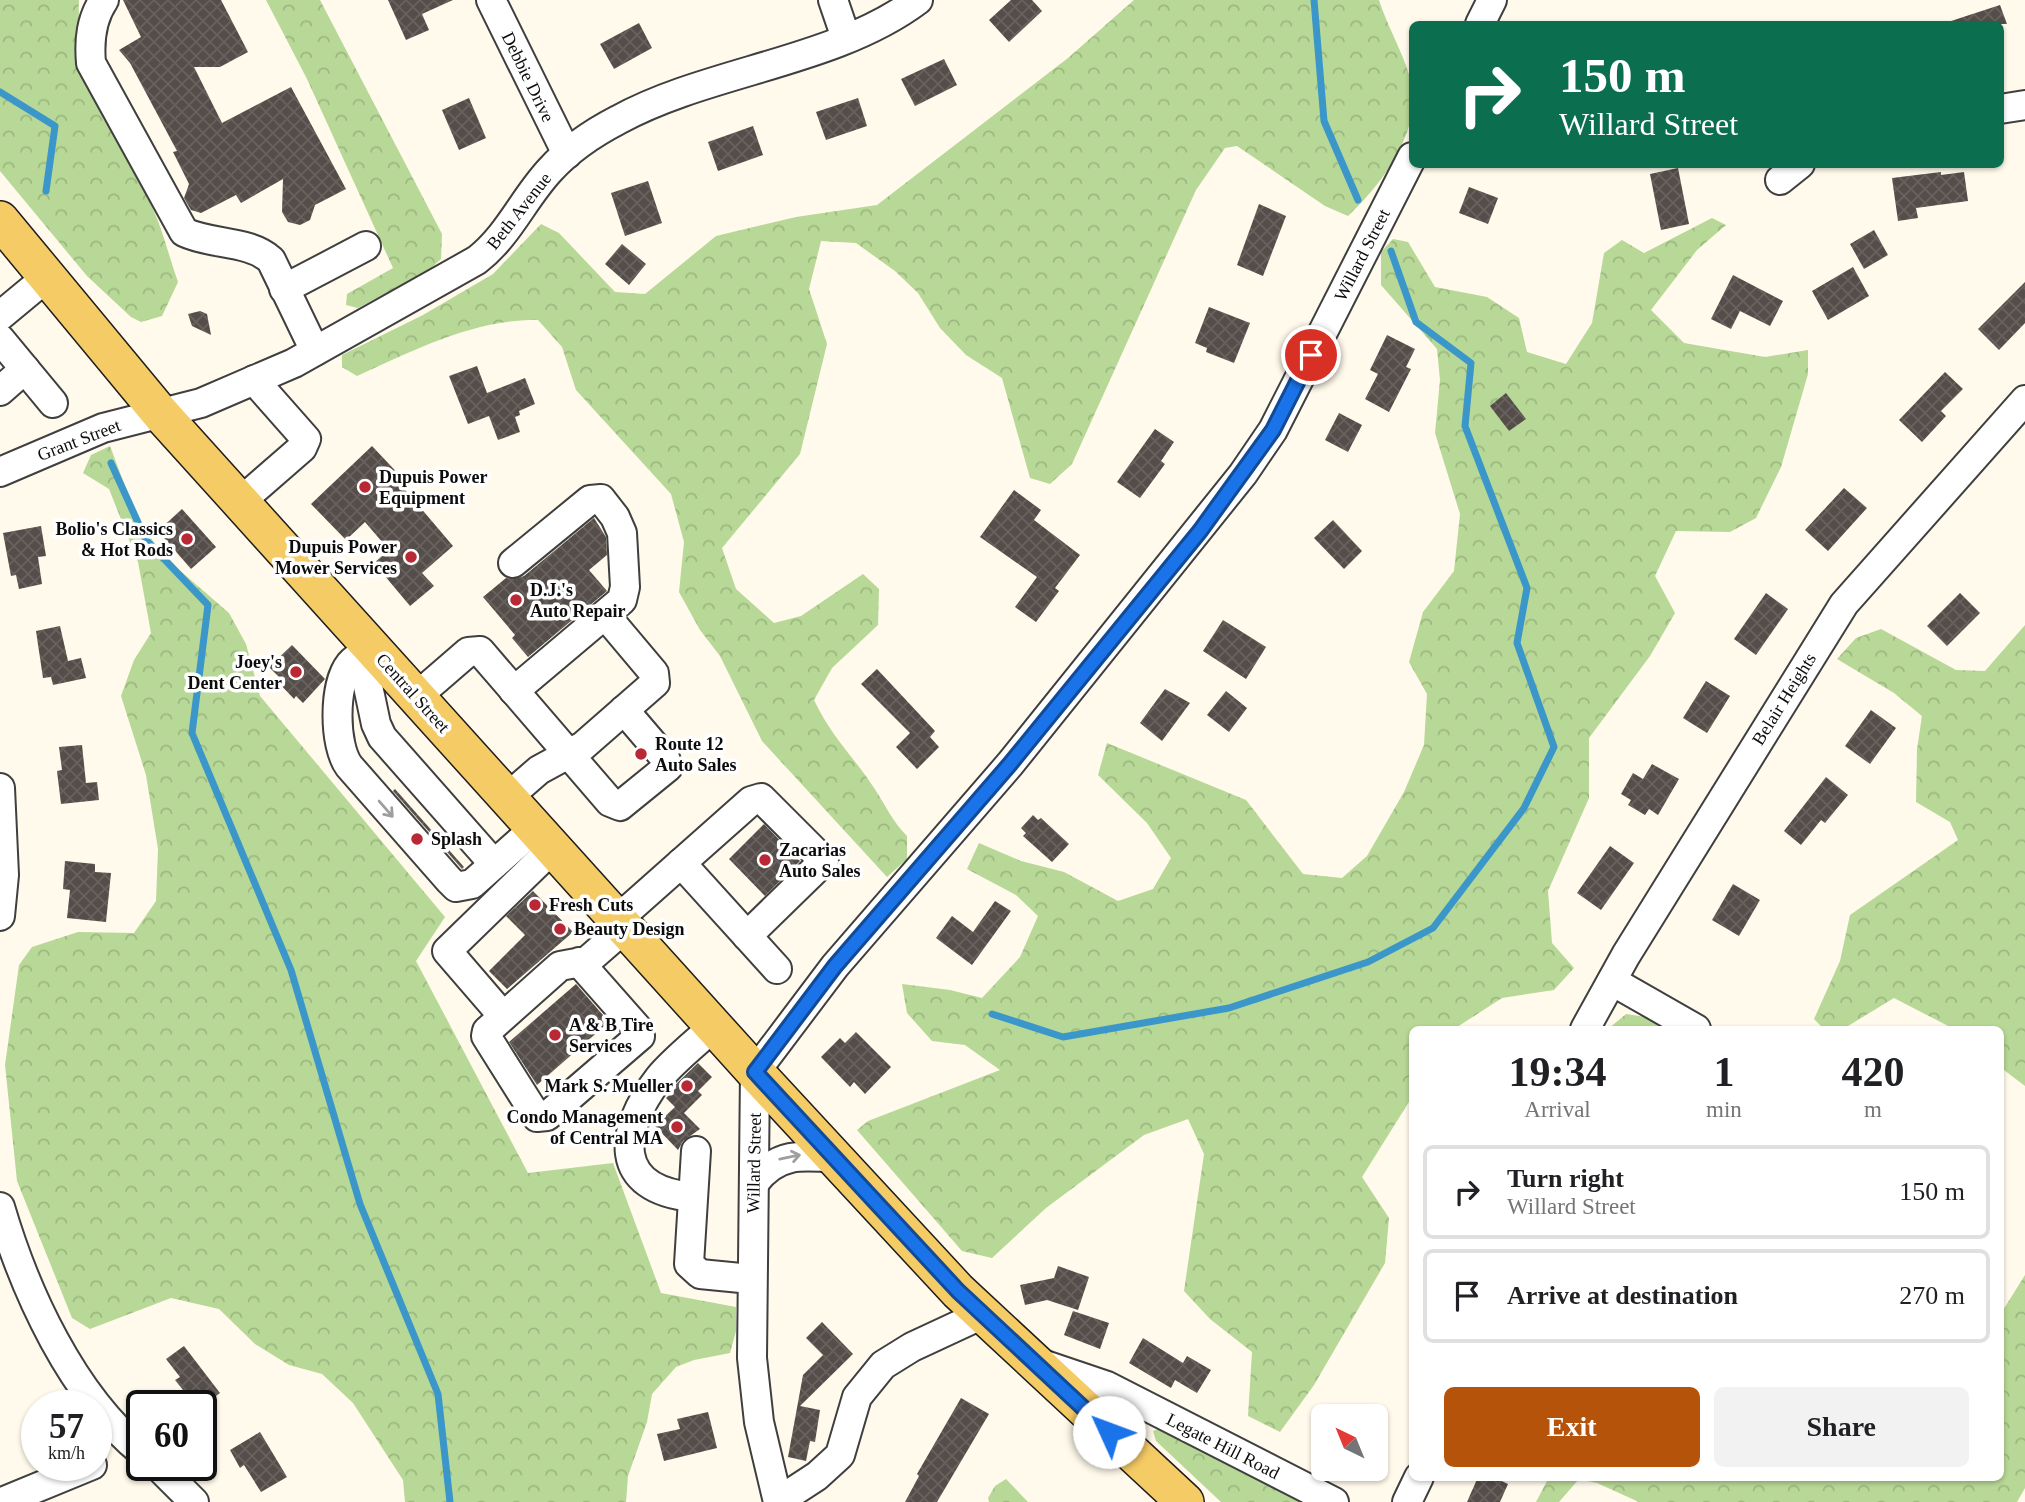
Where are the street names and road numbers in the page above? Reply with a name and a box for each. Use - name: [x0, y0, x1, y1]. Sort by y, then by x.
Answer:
- street label: Debbie Drive: [498, 29, 558, 125]
- street label: Beth Avenue: [483, 169, 555, 253]
- street label: Willard Street: [1330, 206, 1394, 304]
- street label: Grant Street: [35, 415, 123, 465]
- street label: Central Street: [372, 649, 454, 737]
- street label: Belair Heights: [1748, 649, 1820, 749]
- street label: Willard Street: [743, 1112, 765, 1214]
- street label: Legate Hill Road: [1163, 1409, 1283, 1483]

